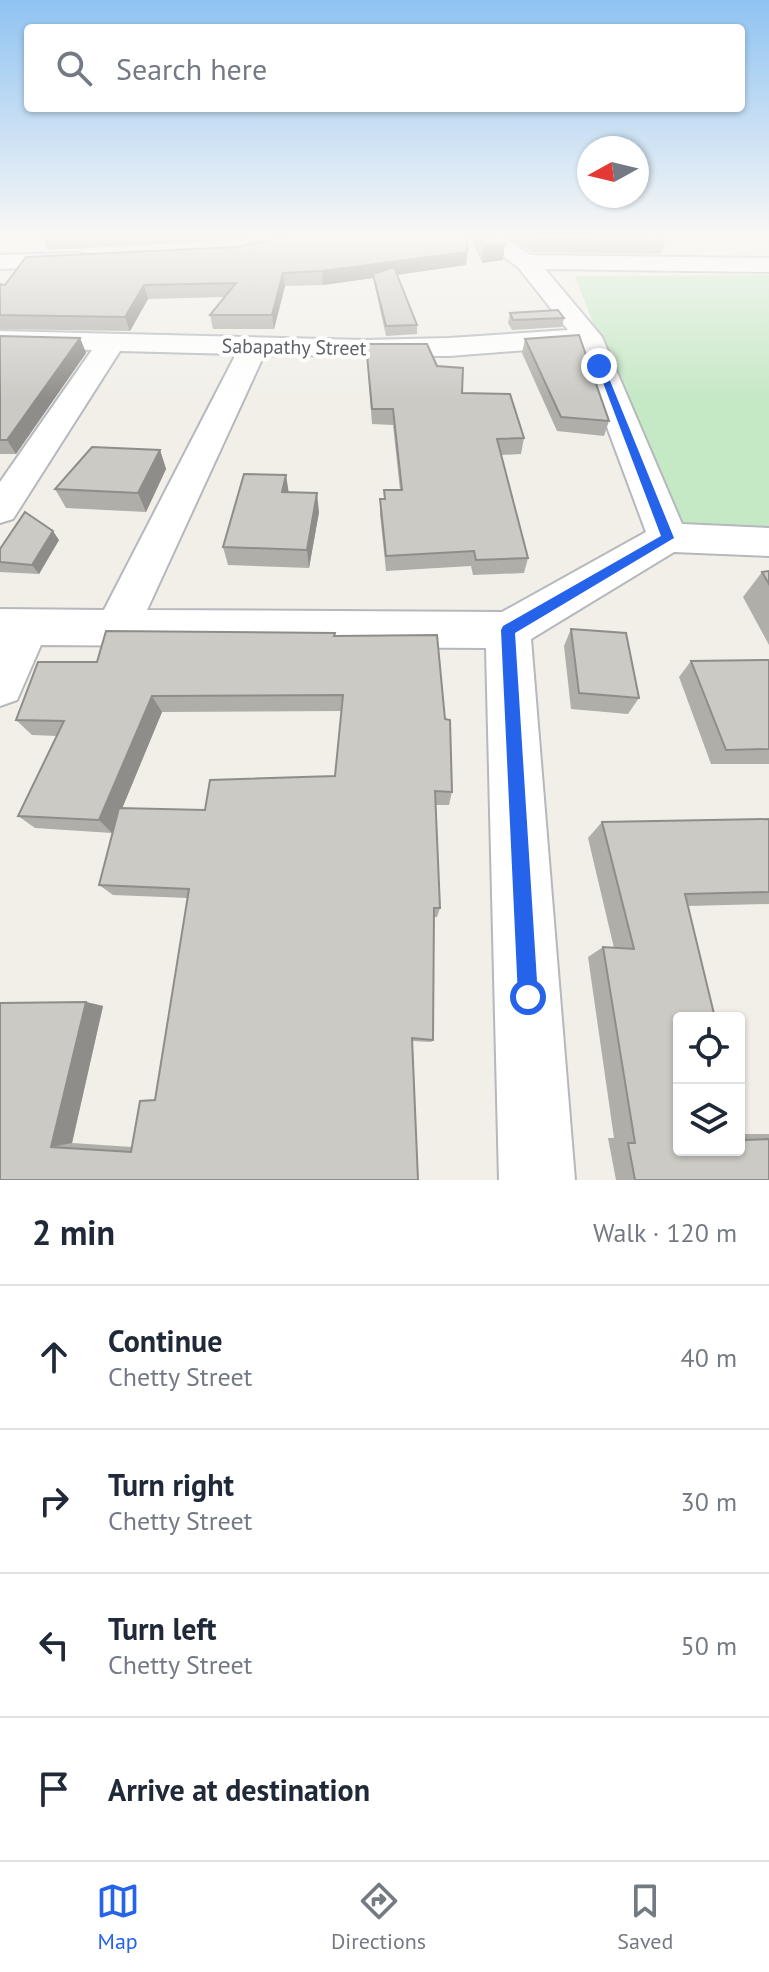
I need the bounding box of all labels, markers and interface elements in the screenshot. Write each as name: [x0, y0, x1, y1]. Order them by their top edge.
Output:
search box: [24, 24, 745, 112]
icon: search: [52, 46, 96, 90]
text: Search here: [116, 49, 267, 88]
north arrow: [577, 136, 649, 208]
street label: Sabapathy Street: [221, 333, 367, 361]
route end: [581, 348, 617, 384]
route start: [510, 979, 546, 1015]
map controls: [673, 1012, 745, 1156]
button: locate: [673, 1012, 745, 1084]
button: layers: [673, 1084, 745, 1156]
text: 2 min: [32, 1210, 115, 1254]
text: Walk · 120 m: [593, 1216, 737, 1249]
text: Continue: [108, 1321, 222, 1360]
icon: ahead: [32, 1335, 76, 1379]
text: 40 m: [681, 1341, 737, 1374]
text: Chetty Street: [108, 1360, 252, 1393]
text: Turn right: [108, 1465, 234, 1504]
icon: right: [32, 1479, 76, 1523]
text: 30 m: [681, 1485, 737, 1518]
text: Chetty Street: [108, 1504, 252, 1537]
text: Turn left: [108, 1609, 216, 1648]
icon: left: [32, 1623, 76, 1667]
text: 50 m: [681, 1629, 737, 1662]
text: Chetty Street: [108, 1648, 252, 1681]
icon: arrive: [32, 1767, 76, 1811]
text: Arrive at destination: [108, 1770, 370, 1809]
tab: Map: [96, 1879, 140, 1955]
tab: Directions: [331, 1879, 426, 1955]
tab: Saved: [617, 1879, 673, 1955]

